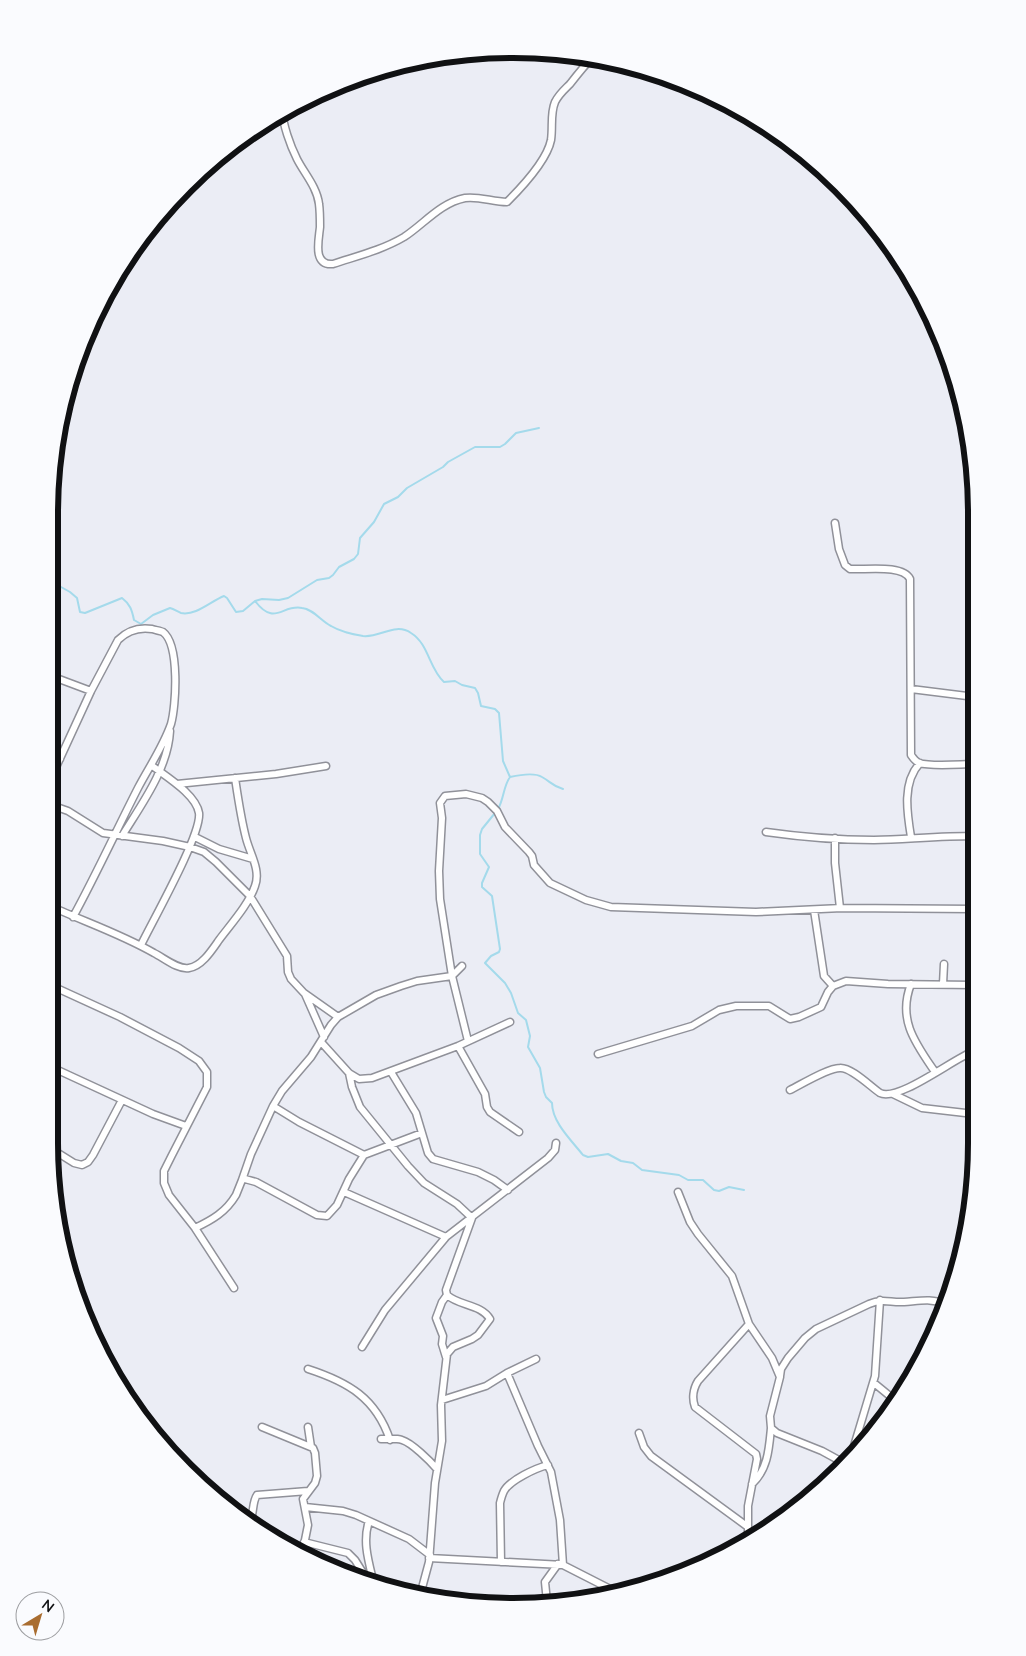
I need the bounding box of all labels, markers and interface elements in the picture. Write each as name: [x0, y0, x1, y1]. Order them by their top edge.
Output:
north arrow: [15, 1591, 65, 1641]
text: N: [39, 1595, 58, 1615]

